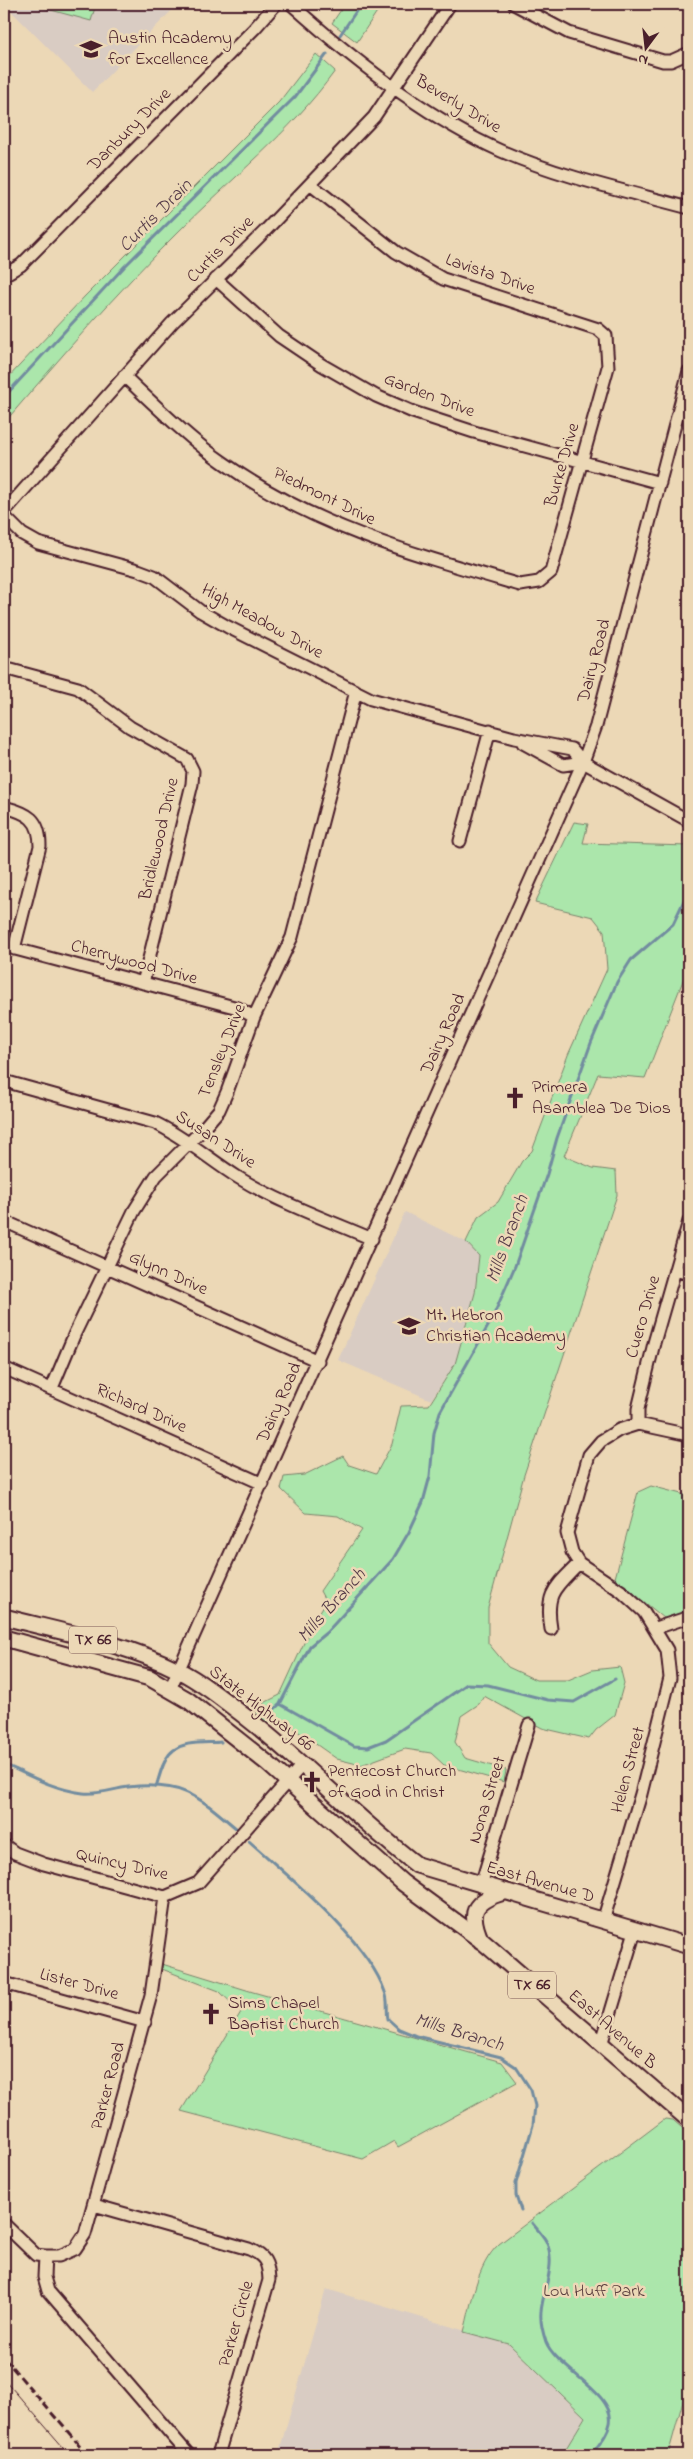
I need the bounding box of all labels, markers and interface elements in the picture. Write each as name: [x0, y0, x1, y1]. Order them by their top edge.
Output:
north arrow: [620, 22, 670, 72]
place label: Austin Academy for Excellence: [108, 26, 232, 73]
school or university icon: Austin Academy for Excellence: [78, 36, 104, 62]
text: N: [636, 48, 650, 70]
street label: Beverly Drive: [409, 69, 507, 141]
street label: Danbury Drive: [81, 82, 178, 179]
water label: Curtis Drain: [113, 173, 199, 259]
street label: Curtis Drive: [181, 210, 261, 290]
street label: Lavista Drive: [442, 247, 539, 303]
street label: Garden Drive: [380, 367, 479, 426]
street label: Burke Drive: [538, 419, 588, 511]
street label: Piedmont Drive: [268, 461, 380, 533]
street label: High Meadow Drive: [196, 578, 329, 668]
street label: Dairy Road: [571, 616, 619, 707]
street label: Bridlewood Drive: [133, 774, 187, 904]
street label: Cherrywood Drive: [68, 934, 201, 993]
street label: Dairy Road: [414, 990, 473, 1079]
street label: Tensley Drive: [192, 999, 254, 1102]
place label: Primera Asamblea De Dios: [532, 1075, 671, 1122]
church icon: Primera Asamblea De Dios: [502, 1085, 528, 1111]
street label: Susan Drive: [169, 1104, 261, 1176]
water label: Mills Branch: [480, 1190, 537, 1287]
street label: Glynn Drive: [124, 1245, 213, 1303]
street label: Cuero Drive: [620, 1272, 668, 1362]
place label: Mt. Hebron Christian Academy: [426, 1303, 566, 1350]
school or university icon: Mt. Hebron Christian Academy: [396, 1313, 422, 1339]
street label: Dairy Road: [250, 1359, 309, 1448]
street label: Richard Drive: [91, 1377, 192, 1441]
water label: Mills Branch: [291, 1562, 373, 1649]
road number: TX 66: [69, 1626, 117, 1654]
street label: State Highway 66: [202, 1660, 319, 1759]
street label: Helen Street: [605, 1724, 653, 1816]
street label: Nona Street: [462, 1753, 514, 1847]
place label: Pentecost Church of God in Christ: [328, 1759, 456, 1806]
church icon: Pentecost Church of God in Christ: [299, 1769, 325, 1795]
street label: Quincy Drive: [73, 1842, 172, 1888]
street label: East Avenue D: [483, 1855, 597, 1911]
street label: Lister Drive: [37, 1962, 122, 2008]
road number: TX 66: [508, 1972, 556, 1998]
street label: East Avenue B: [562, 1984, 662, 2076]
place label: Sims Chapel Baptist Church: [227, 1991, 339, 2038]
church icon: Sims Chapel Baptist Church: [198, 2001, 224, 2027]
water label: Mills Branch: [411, 2007, 508, 2060]
street label: Parker Road: [85, 2039, 133, 2133]
street label: Parker Circle: [212, 2277, 262, 2370]
park label: Lou Huff Park: [543, 2279, 645, 2305]

